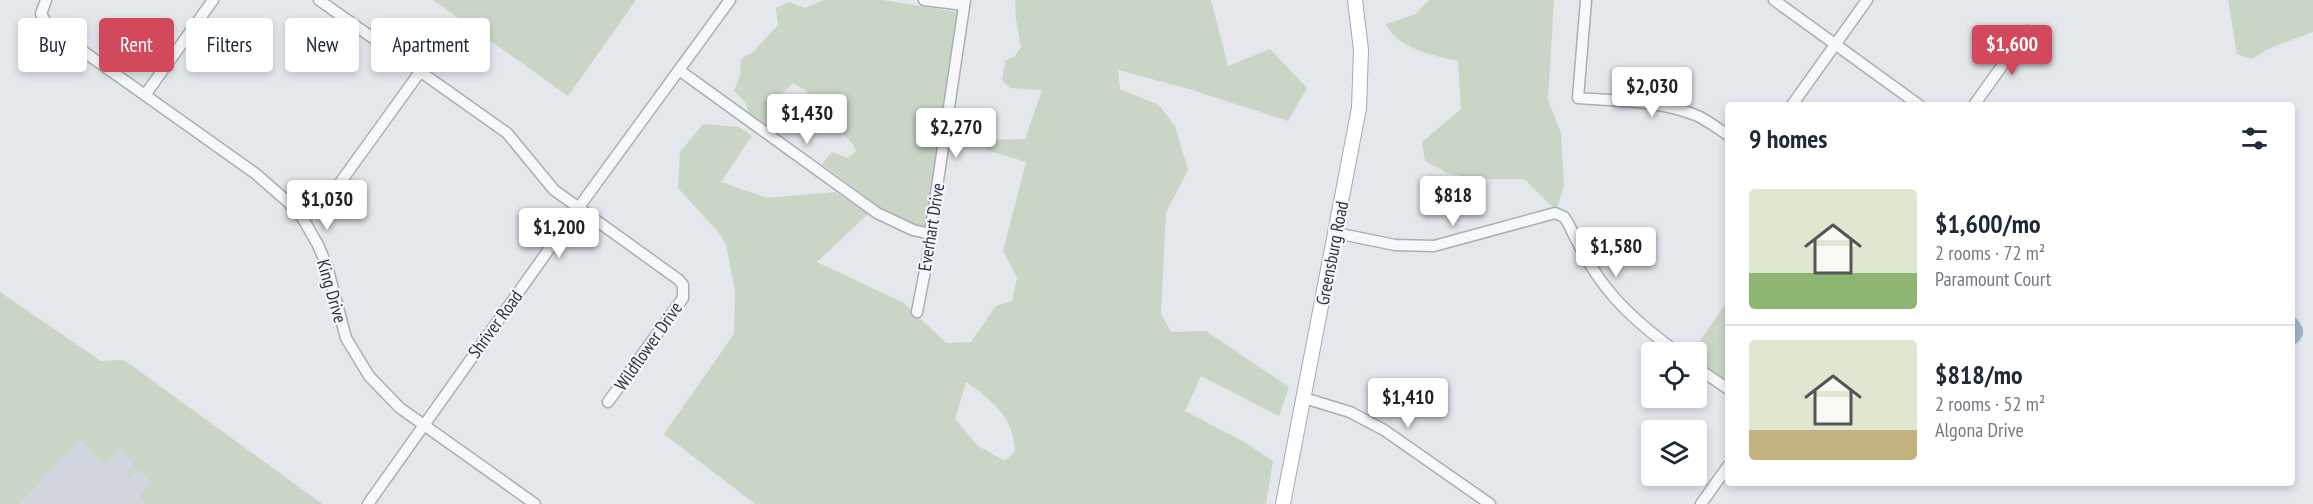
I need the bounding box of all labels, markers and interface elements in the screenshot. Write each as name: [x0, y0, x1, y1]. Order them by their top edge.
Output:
chip: Buy: [18, 18, 87, 72]
chip: Rent: [99, 18, 174, 72]
chip: Filters: [186, 18, 273, 72]
chip: New: [285, 18, 359, 72]
chip: Apartment: [371, 18, 490, 72]
pin: $1,600: [1963, 25, 2061, 76]
text: $1,600: [1986, 31, 2038, 57]
pin: $2,030: [1603, 67, 1701, 118]
text: $2,030: [1626, 73, 1678, 99]
pin: $1,430: [758, 94, 856, 145]
text: $1,430: [781, 100, 833, 126]
pin: $2,270: [907, 108, 1005, 159]
text: $2,270: [930, 114, 982, 140]
text: 9 homes: [1749, 122, 1827, 155]
icon: filters: [2238, 122, 2271, 155]
pin: $818: [1417, 176, 1489, 227]
pin: $1,030: [278, 180, 376, 231]
street label: Everhart Drive: [913, 181, 949, 273]
text: $818: [1434, 182, 1472, 208]
text: $1,030: [301, 186, 353, 212]
street label: Greensburg Road: [1311, 199, 1353, 307]
text: $1,600/mo: [1935, 207, 2041, 240]
pin: $1,200: [510, 208, 608, 259]
icon: home: [1797, 213, 1869, 285]
text: $1,200: [533, 214, 585, 240]
pin: $1,580: [1567, 227, 1665, 278]
text: $1,580: [1590, 233, 1642, 259]
text: 2 rooms · 72 m²: [1935, 240, 2045, 266]
street label: King Drive: [312, 257, 352, 325]
text: Paramount Court: [1935, 266, 2051, 292]
street label: Shriver Road: [463, 286, 527, 362]
street label: Wildflower Drive: [609, 297, 687, 395]
map controls: [1641, 342, 1707, 486]
button: locate: [1641, 342, 1707, 408]
text: $818/mo: [1935, 358, 2023, 391]
icon: home: [1797, 364, 1869, 436]
pin: $1,410: [1359, 378, 1457, 429]
text: $1,410: [1382, 384, 1434, 410]
text: 2 rooms · 52 m²: [1935, 391, 2045, 417]
text: Algona Drive: [1935, 417, 2024, 443]
button: layers: [1641, 420, 1707, 486]

